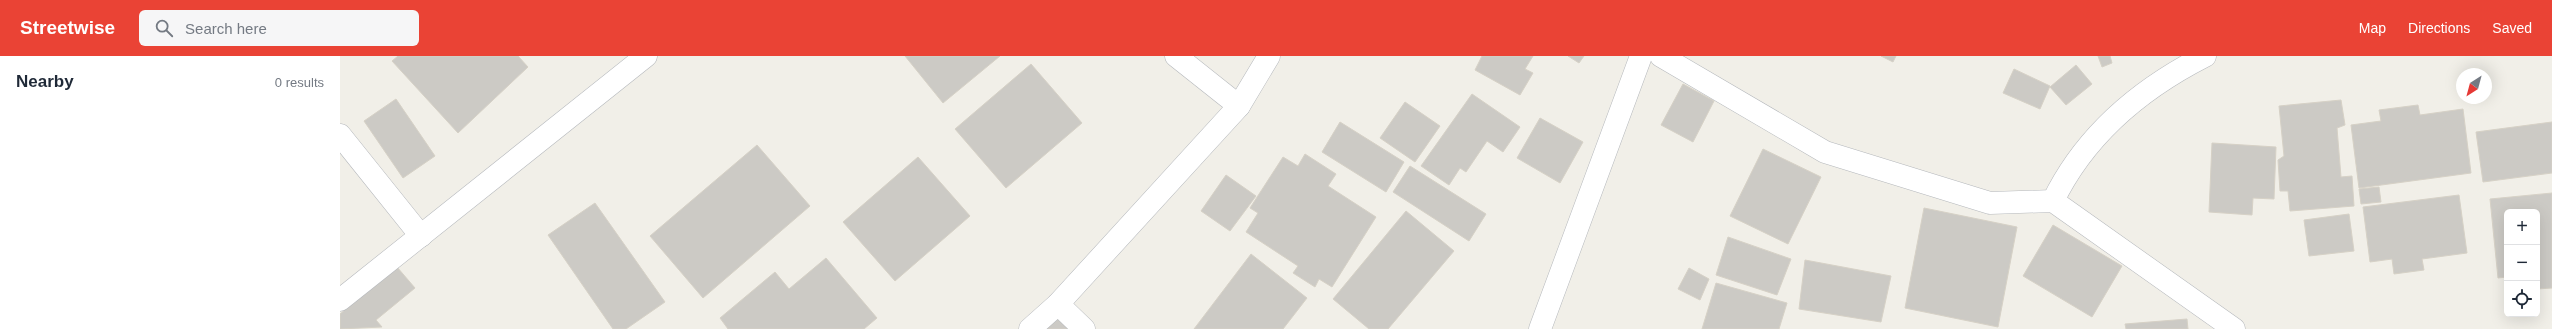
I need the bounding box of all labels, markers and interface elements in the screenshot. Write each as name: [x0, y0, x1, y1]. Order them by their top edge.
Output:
search box: [139, 10, 419, 46]
text: Streetwise: [20, 17, 115, 38]
icon: search: [153, 17, 175, 39]
text: Search here: [185, 20, 267, 37]
text: Map: [2359, 20, 2386, 36]
text: Directions: [2408, 20, 2470, 36]
text: Saved: [2492, 20, 2532, 36]
north arrow: [2456, 68, 2492, 104]
text: Nearby: [16, 72, 74, 91]
text: 0 results: [275, 75, 324, 90]
map controls: [2504, 209, 2540, 317]
button: +: [2504, 209, 2540, 245]
button: −: [2504, 245, 2540, 281]
button: locate: [2504, 281, 2540, 317]

